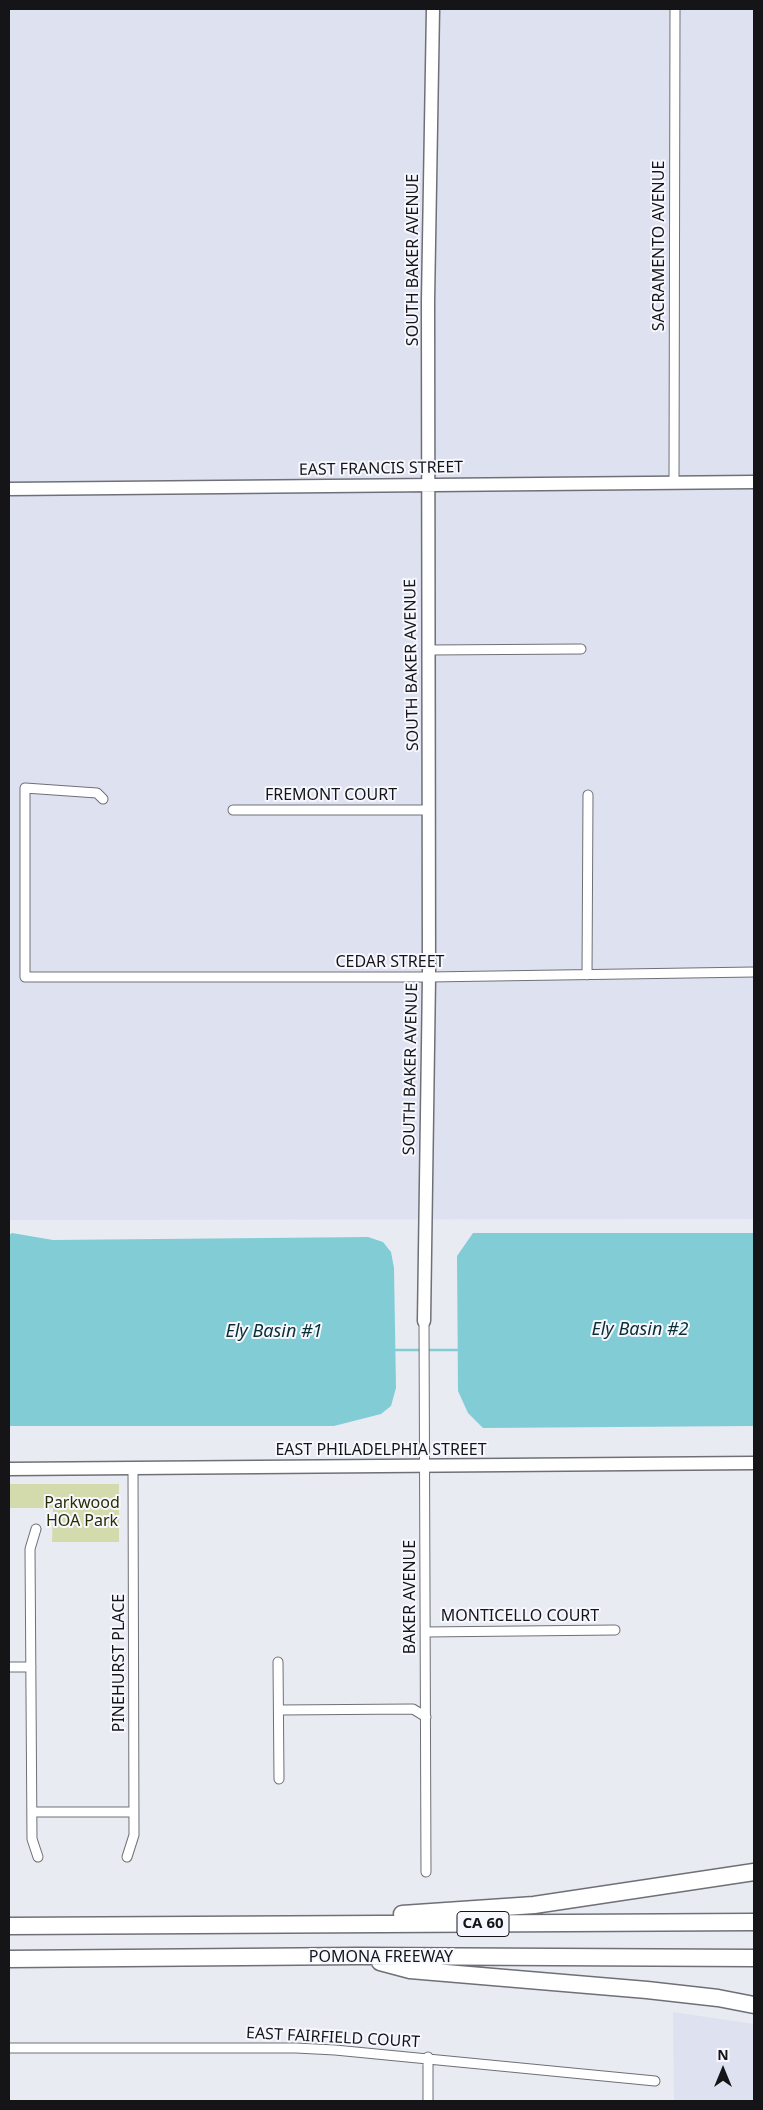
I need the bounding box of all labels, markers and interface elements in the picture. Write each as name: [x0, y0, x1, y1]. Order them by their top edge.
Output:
street label: SACRAMENTO AVENUE: [649, 161, 669, 331]
street label: SOUTH BAKER AVENUE: [403, 174, 423, 346]
street label: EAST FRANCIS STREET: [299, 458, 463, 480]
street label: SOUTH BAKER AVENUE: [401, 579, 423, 751]
street label: FREMONT COURT: [265, 785, 397, 805]
street label: CEDAR STREET: [335, 952, 445, 972]
street label: SOUTH BAKER AVENUE: [400, 983, 422, 1155]
water label: Ely Basin #2: [591, 1319, 689, 1341]
water label: Ely Basin #1: [225, 1321, 323, 1343]
street label: EAST PHILADELPHIA STREET: [275, 1440, 487, 1460]
park label: Parkwood HOA Park: [44, 1493, 120, 1531]
street label: BAKER AVENUE: [400, 1540, 420, 1654]
street label: PINEHURST PLACE: [109, 1594, 129, 1732]
street label: MONTICELLO COURT: [441, 1606, 599, 1626]
road number: CA 60: [457, 1912, 509, 1936]
street label: POMONA FREEWAY: [309, 1947, 453, 1967]
street label: EAST FAIRFIELD COURT: [246, 2024, 420, 2052]
north arrow: [698, 2045, 748, 2095]
text: N: [717, 2045, 729, 2064]

